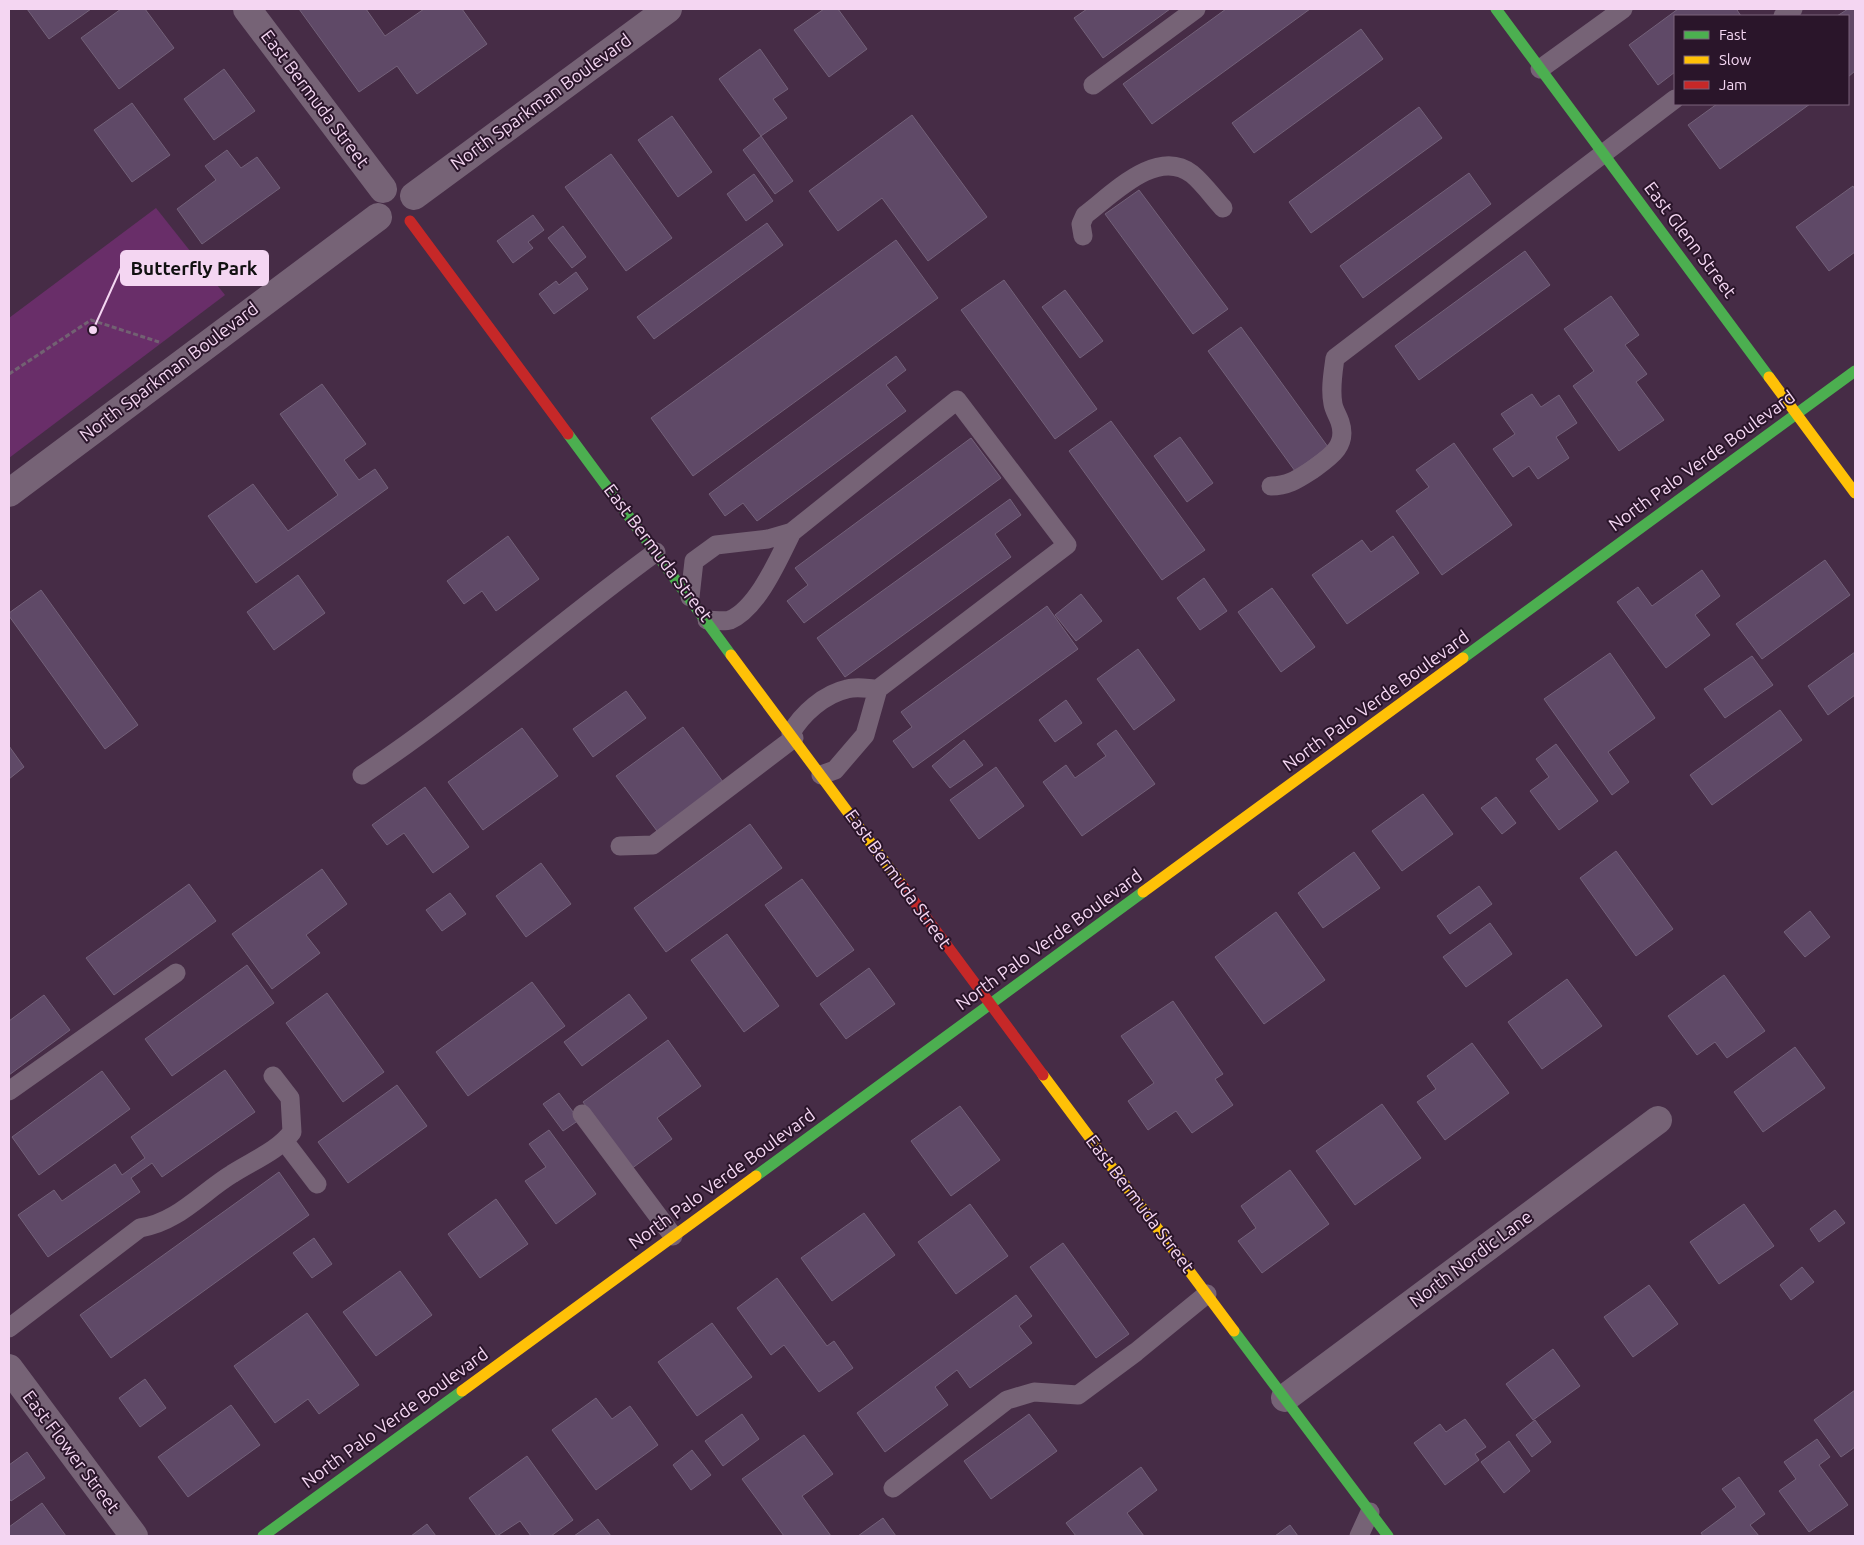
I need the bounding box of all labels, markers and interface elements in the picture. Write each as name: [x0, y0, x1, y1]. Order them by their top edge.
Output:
legend: [1674, 15, 1849, 105]
street label: East Bermuda Street: [258, 26, 374, 171]
text: Fast: [1719, 26, 1747, 43]
street label: North Sparkman Boulevard: [446, 29, 635, 173]
text: Slow: [1719, 51, 1752, 68]
text: Jam: [1719, 76, 1747, 93]
street label: East Glenn Street: [1641, 178, 1741, 301]
callout: Butterfly Park: [121, 251, 268, 285]
text: Butterfly Park: [130, 257, 258, 279]
street label: North Sparkman Boulevard: [75, 298, 262, 445]
street label: North Palo Verde Boulevard: [1604, 386, 1798, 534]
street label: East Bermuda Street: [601, 480, 717, 625]
street label: North Palo Verde Boulevard: [1278, 626, 1472, 774]
street label: East Bermuda Street: [842, 805, 956, 952]
street label: North Palo Verde Boulevard: [951, 865, 1145, 1013]
street label: North Palo Verde Boulevard: [624, 1104, 818, 1252]
street label: East Bermuda Street: [1083, 1131, 1199, 1276]
street label: North Nordic Lane: [1405, 1206, 1535, 1311]
street label: North Palo Verde Boulevard: [297, 1343, 491, 1491]
street label: East Flower Street: [19, 1386, 124, 1517]

